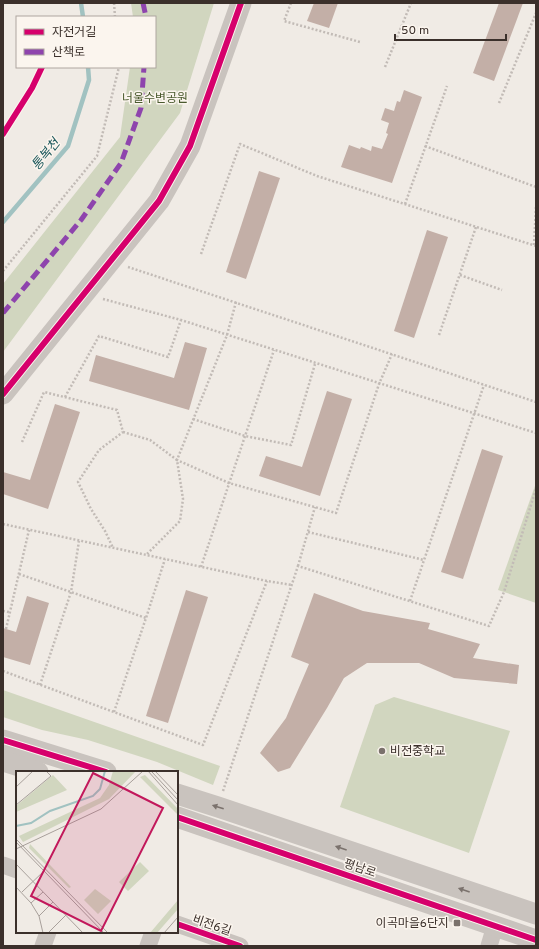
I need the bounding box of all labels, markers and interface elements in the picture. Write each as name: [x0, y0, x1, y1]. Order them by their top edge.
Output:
legend: [16, 16, 156, 68]
scale bar: [395, 16, 506, 42]
text: 50 m: [401, 23, 429, 39]
text: 자전거길: [52, 25, 96, 41]
text: 산책로: [52, 45, 85, 61]
park label: 너울수변공원: [122, 91, 188, 107]
water label: 통복천: [29, 135, 65, 174]
place label: 비전중학교: [390, 744, 445, 760]
marker: 비전중학교: [377, 746, 387, 756]
inset map: [16, 771, 178, 933]
one-way arrow: [212, 804, 224, 810]
one-way arrow: [335, 845, 347, 851]
street label: 평남로: [341, 856, 378, 882]
one-way arrow: [458, 887, 470, 893]
street label: 비전6길: [190, 912, 233, 940]
place label: 이곡마을6단지: [376, 916, 449, 932]
marker: 이곡마을6단지: [452, 918, 462, 928]

